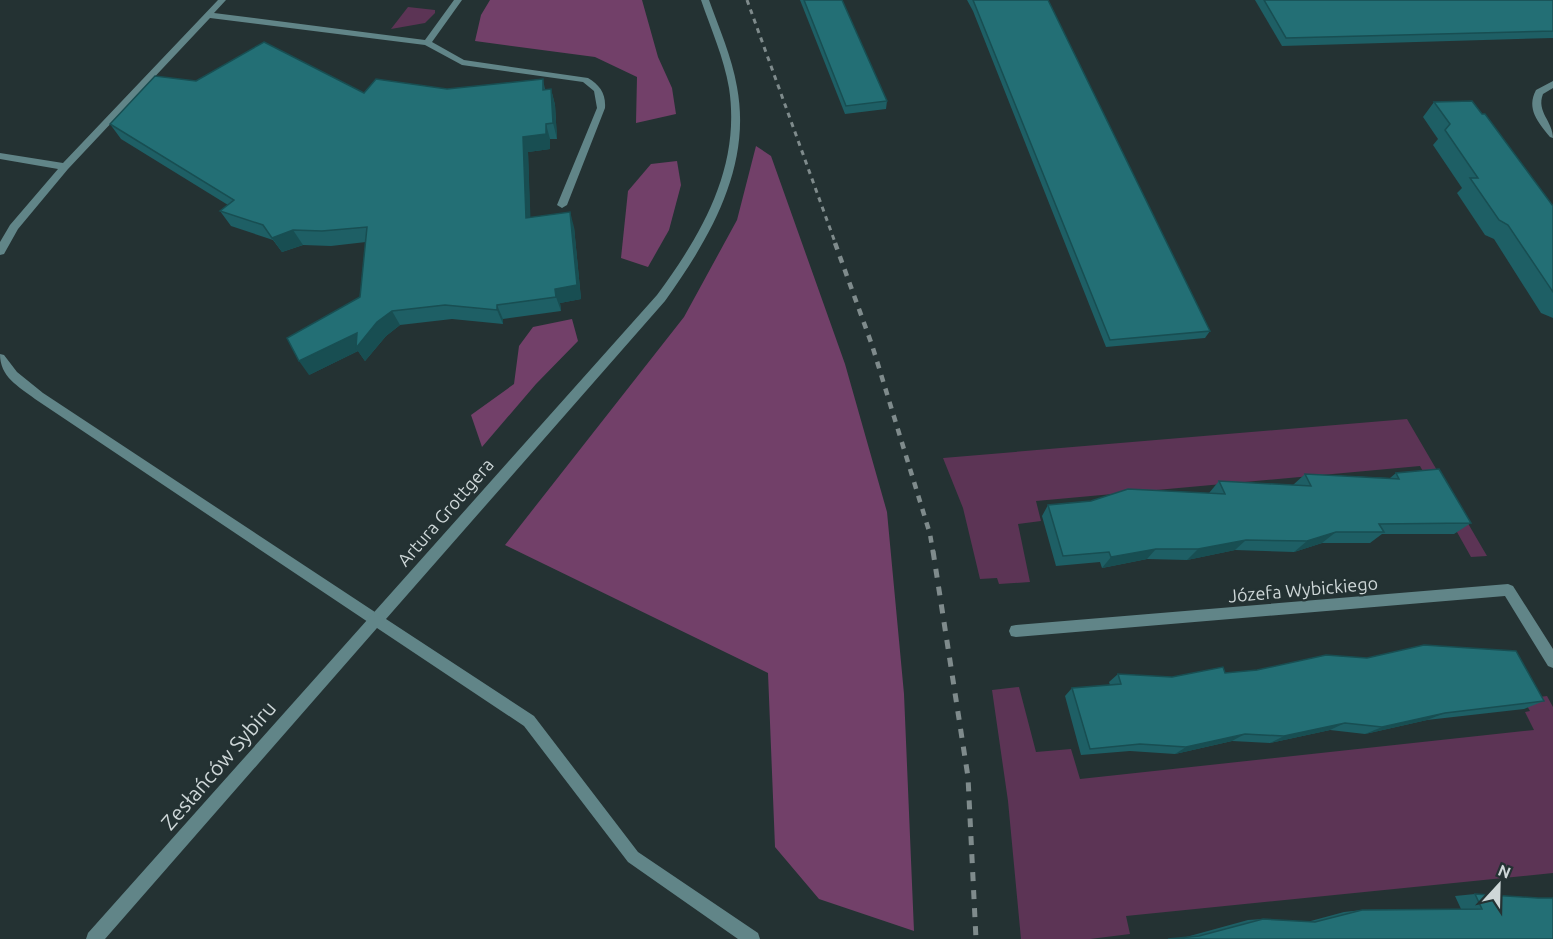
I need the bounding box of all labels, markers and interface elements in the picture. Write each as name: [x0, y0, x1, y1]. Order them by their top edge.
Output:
street label: Artura Grottgera: [393, 454, 497, 570]
street label: Józefa Wybickiego: [1227, 572, 1379, 606]
street label: Zesłańców Sybiru: [156, 696, 280, 834]
north arrow: [1469, 855, 1529, 915]
text: N: [1496, 861, 1514, 882]

